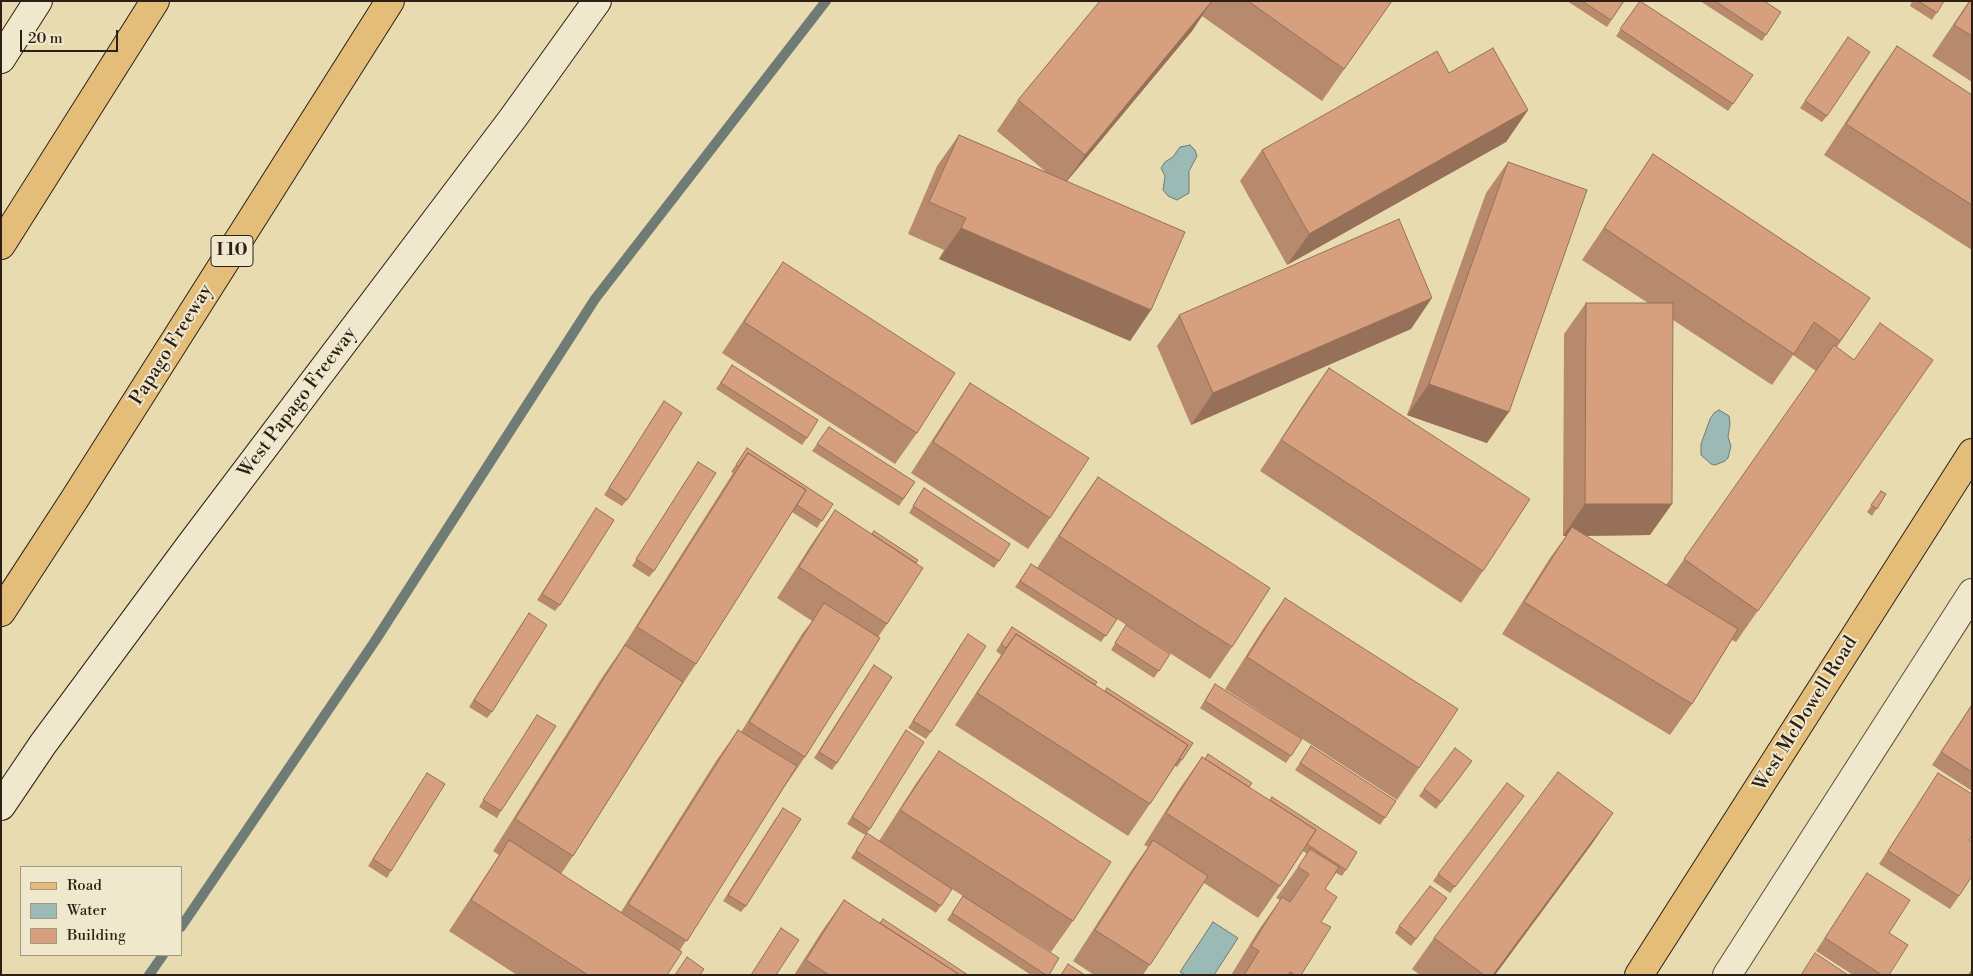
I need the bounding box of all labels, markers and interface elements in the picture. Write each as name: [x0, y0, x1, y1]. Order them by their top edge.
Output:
scale bar: [22, 20, 120, 52]
text: 20 m: [28, 29, 63, 48]
road number: I 10: [211, 236, 253, 266]
street label: Papago Freeway: [126, 280, 218, 410]
street label: West Papago Freeway: [234, 323, 362, 483]
street label: West McDowell Road: [1749, 632, 1863, 796]
legend: [20, 866, 182, 956]
text: Road: [67, 876, 102, 895]
text: Water: [67, 901, 106, 920]
text: Building: [67, 926, 126, 945]

